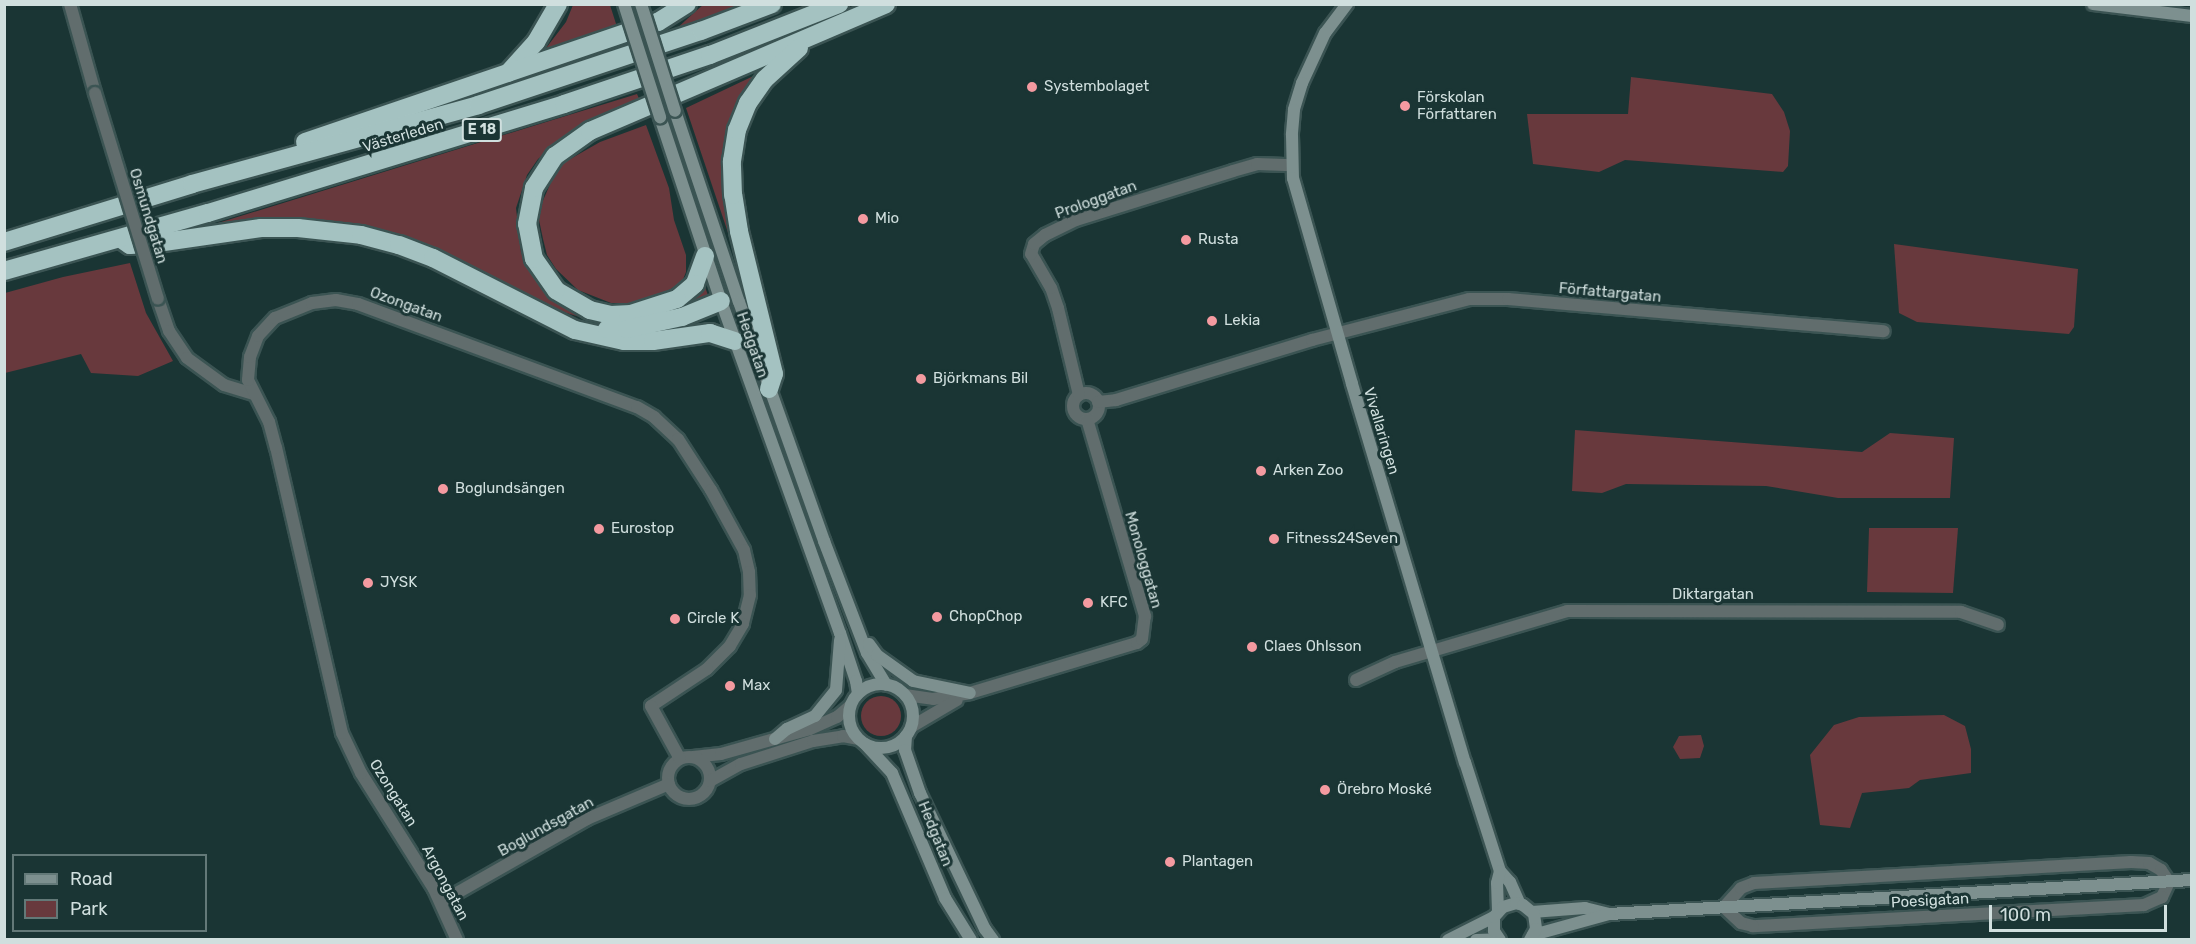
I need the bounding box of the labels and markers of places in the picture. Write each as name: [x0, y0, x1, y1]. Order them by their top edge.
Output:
place label: Systembolaget: [1044, 78, 1149, 96]
marker: Systembolaget: [1025, 80, 1039, 94]
place label: Förskolan Författaren: [1417, 88, 1497, 123]
marker: Förskolan Författaren: [1398, 99, 1412, 113]
place label: Mio: [875, 210, 899, 228]
marker: Mio: [856, 212, 870, 226]
place label: Rusta: [1198, 231, 1239, 249]
marker: Rusta: [1179, 233, 1193, 247]
place label: Lekia: [1224, 312, 1260, 330]
marker: Lekia: [1205, 314, 1219, 328]
place label: Björkmans Bil: [933, 370, 1028, 388]
marker: Björkmans Bil: [914, 372, 928, 386]
place label: Arken Zoo: [1273, 462, 1343, 480]
marker: Arken Zoo: [1254, 464, 1268, 478]
place label: Boglundsängen: [455, 480, 565, 498]
marker: Boglundsängen: [436, 482, 450, 496]
place label: Eurostop: [611, 520, 674, 538]
marker: Eurostop: [592, 522, 606, 536]
place label: Fitness24Seven: [1286, 530, 1398, 548]
marker: Fitness24Seven: [1267, 532, 1281, 546]
place label: JYSK: [380, 574, 417, 592]
marker: JYSK: [361, 576, 375, 590]
place label: KFC: [1100, 594, 1128, 612]
marker: KFC: [1081, 596, 1095, 610]
place label: ChopChop: [949, 608, 1022, 626]
place label: Circle K: [687, 610, 739, 628]
marker: ChopChop: [930, 610, 944, 624]
marker: Circle K: [668, 612, 682, 626]
place label: Claes Ohlsson: [1264, 638, 1362, 656]
marker: Claes Ohlsson: [1245, 640, 1259, 654]
place label: Max: [742, 677, 770, 695]
marker: Max: [723, 679, 737, 693]
place label: Örebro Moské: [1337, 781, 1432, 799]
marker: Örebro Moské: [1318, 783, 1332, 797]
place label: Plantagen: [1182, 853, 1253, 871]
marker: Plantagen: [1163, 855, 1177, 869]

